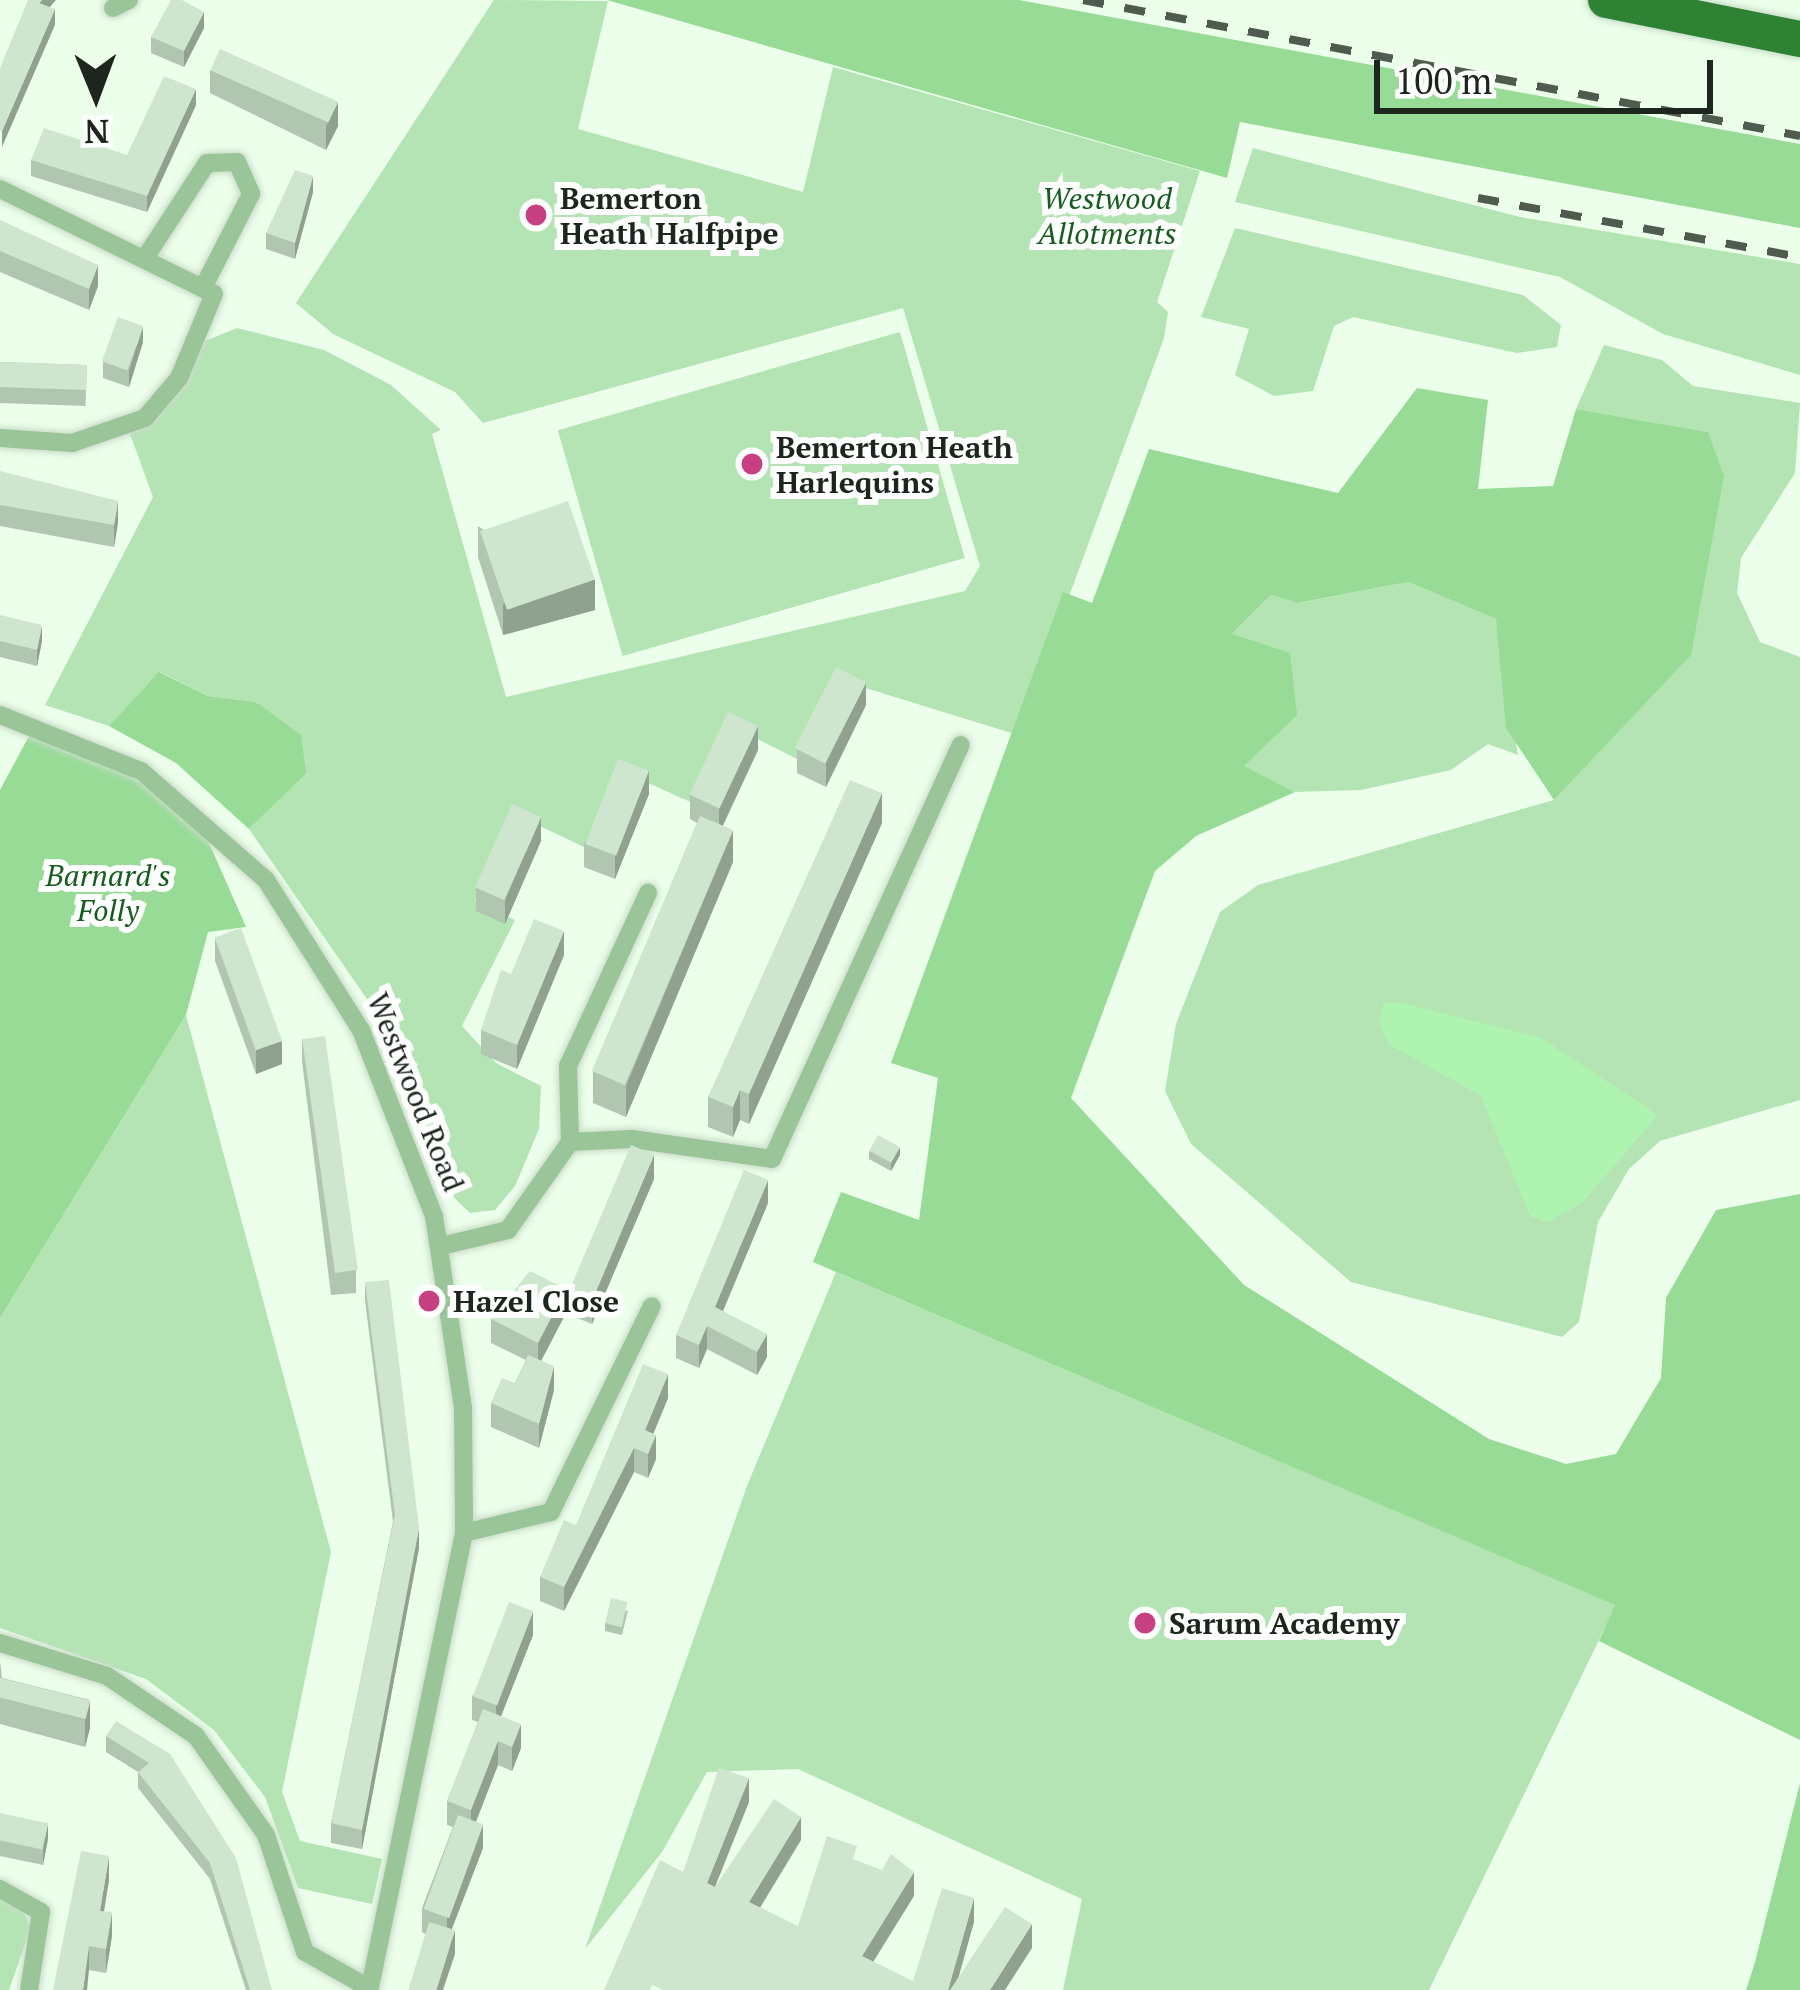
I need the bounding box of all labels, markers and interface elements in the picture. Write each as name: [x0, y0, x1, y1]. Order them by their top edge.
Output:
north arrow: [36, 36, 156, 156]
scale bar: [1380, 36, 1719, 110]
text: 100 m: [1395, 57, 1492, 104]
text: N: [84, 111, 110, 154]
place label: Bemerton Heath Halfpipe: [560, 180, 779, 250]
park label: Westwood Allotments: [1037, 180, 1177, 250]
marker: Bemerton Heath Halfpipe: [523, 202, 549, 228]
place label: Bemerton Heath Harlequins: [776, 429, 1013, 500]
marker: Bemerton Heath Harlequins: [739, 451, 765, 477]
park label: Barnard's Folly: [45, 857, 171, 928]
street label: Westwood Road: [360, 988, 472, 1196]
place label: Hazel Close: [453, 1283, 619, 1319]
marker: Hazel Close: [416, 1288, 442, 1314]
place label: Sarum Academy: [1169, 1605, 1400, 1641]
marker: Sarum Academy: [1132, 1610, 1158, 1636]

